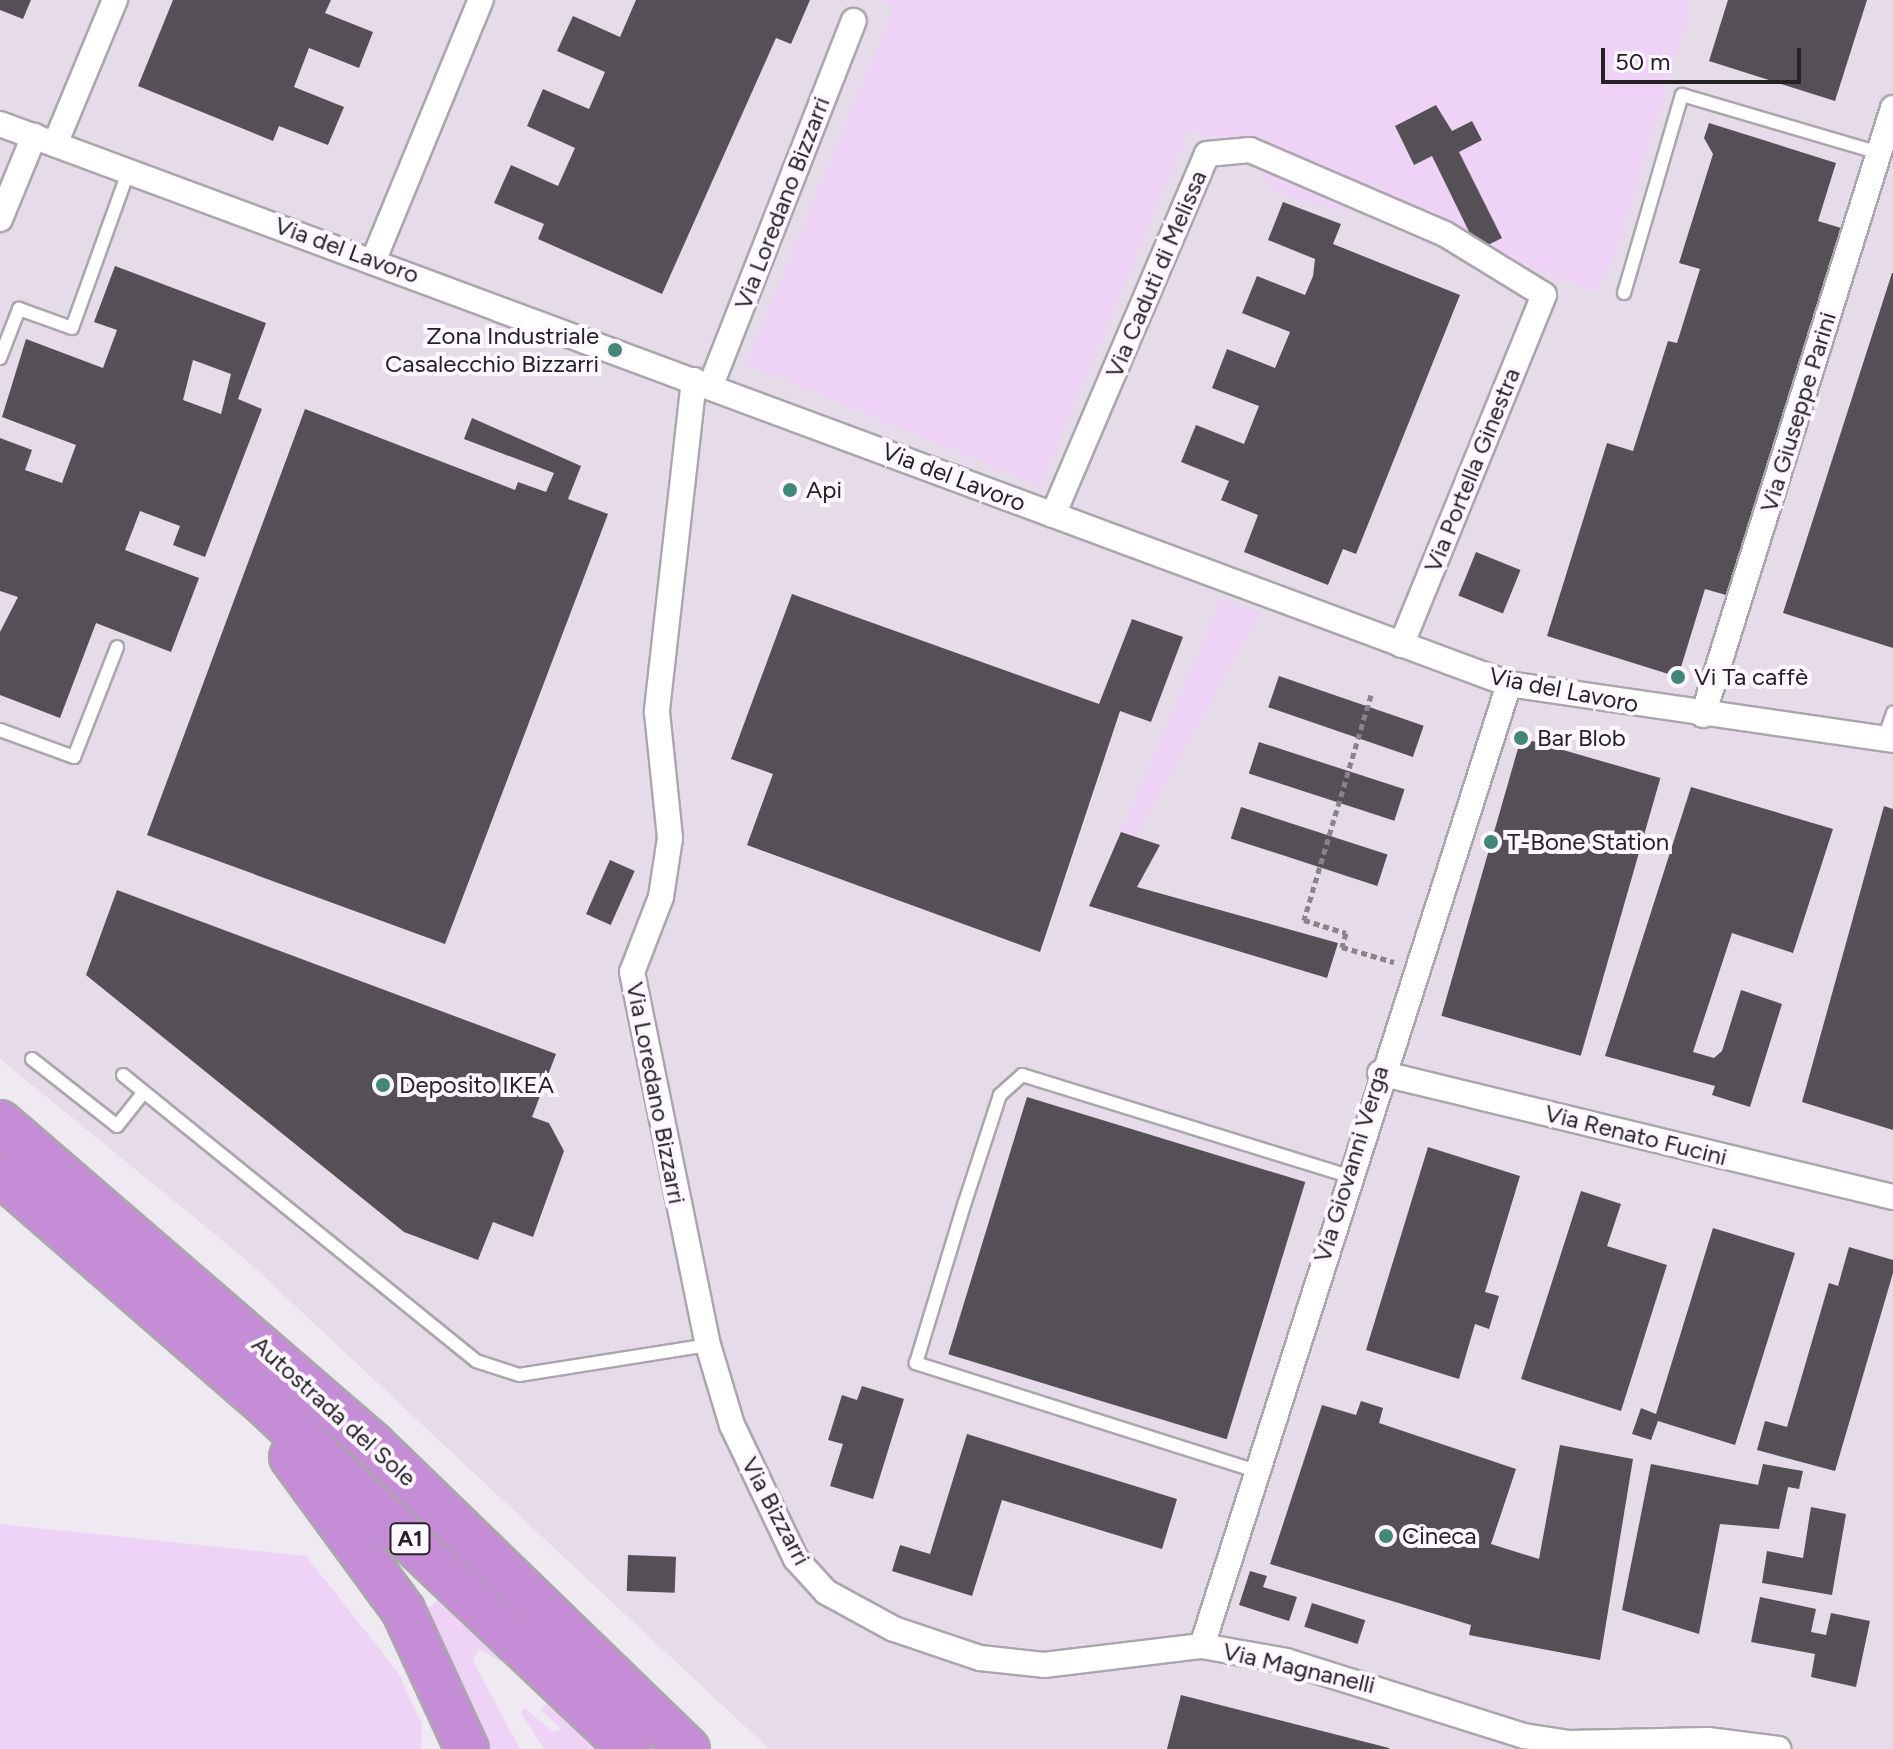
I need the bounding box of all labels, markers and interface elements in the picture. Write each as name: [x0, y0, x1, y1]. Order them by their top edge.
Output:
scale bar: [1605, 32, 1805, 82]
text: 50 m: [1615, 47, 1671, 76]
street label: Via Loredano Bizzarri: [728, 93, 836, 313]
street label: Via Caduti di Melissa: [1099, 166, 1213, 382]
street label: Via del Lavoro: [271, 211, 423, 289]
street label: Via Giuseppe Parini: [1754, 308, 1842, 516]
place label: Zona Industriale Casalecchio Bizzarri: [385, 322, 599, 378]
marker: Zona Industriale Casalecchio Bizzarri: [606, 341, 624, 359]
street label: Via Portella Ginestra: [1418, 364, 1526, 576]
street label: Via del Lavoro: [878, 436, 1030, 518]
place label: Api: [806, 476, 842, 504]
marker: Api: [781, 481, 799, 499]
street label: Via del Lavoro: [1487, 661, 1641, 719]
place label: Vi Ta caffè: [1694, 663, 1808, 691]
marker: Vi Ta caffè: [1669, 668, 1687, 686]
place label: Bar Blob: [1537, 724, 1626, 752]
marker: Bar Blob: [1512, 729, 1530, 747]
place label: T-Bone Station: [1507, 828, 1669, 856]
marker: T-Bone Station: [1482, 833, 1500, 851]
street label: Via Loredano Bizzarri: [620, 980, 692, 1206]
street label: Via Giovanni Verga: [1307, 1062, 1395, 1266]
place label: Deposito IKEA: [399, 1071, 554, 1099]
marker: Deposito IKEA: [374, 1076, 392, 1094]
street label: Via Renato Fucini: [1542, 1098, 1730, 1172]
street label: Autostrada del Sole: [246, 1330, 422, 1492]
street label: Via Bizzarri: [736, 1452, 816, 1570]
road number: A1: [388, 1521, 432, 1557]
place label: Cineca: [1402, 1522, 1477, 1550]
marker: Cineca: [1377, 1527, 1395, 1545]
street label: Via Magnanelli: [1220, 1637, 1378, 1699]

